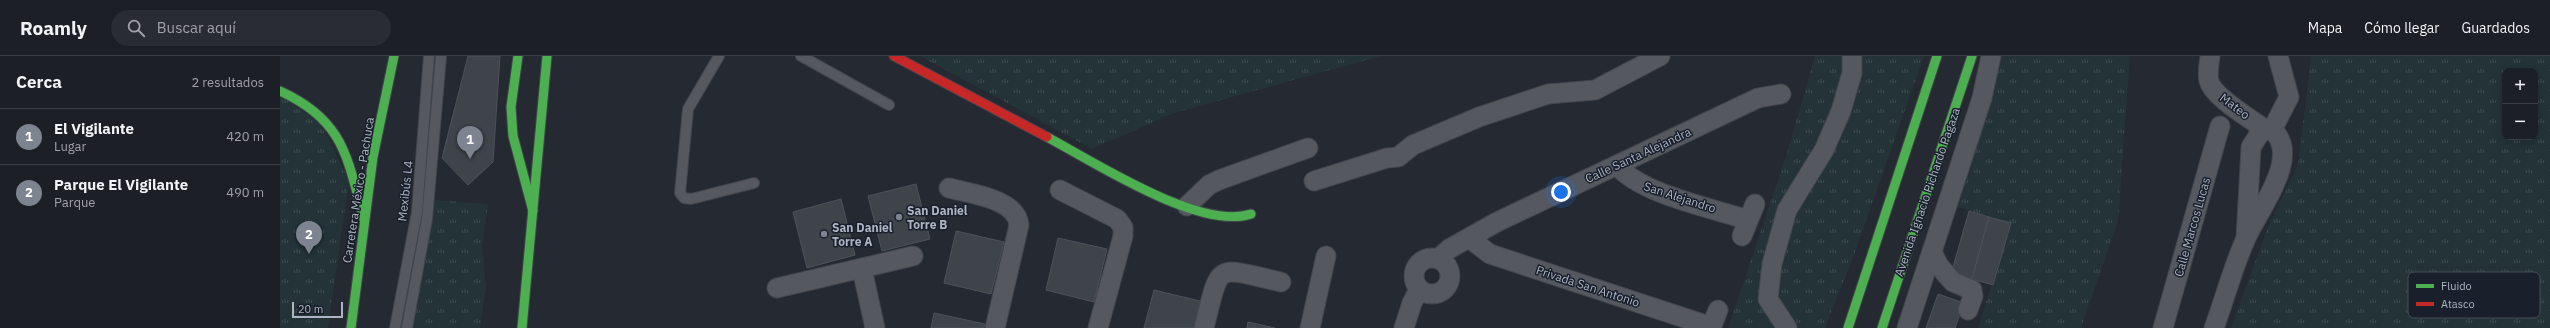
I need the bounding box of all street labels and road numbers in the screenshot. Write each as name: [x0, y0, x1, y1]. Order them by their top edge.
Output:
street label: Mateo: [2217, 90, 2253, 122]
street label: Avenida Ignacio Pichardo Pagaza: [1891, 105, 1963, 278]
street label: Carretera México - Pachuca: [339, 115, 377, 264]
street label: Calle Santa Alejandra: [1583, 124, 1694, 186]
street label: Mexibús L4: [394, 160, 416, 222]
street label: Calle Marcos Lucas: [2171, 175, 2213, 278]
street label: San Alejandro: [1642, 178, 1718, 216]
street label: Privada San Antonio: [1534, 262, 1642, 310]

